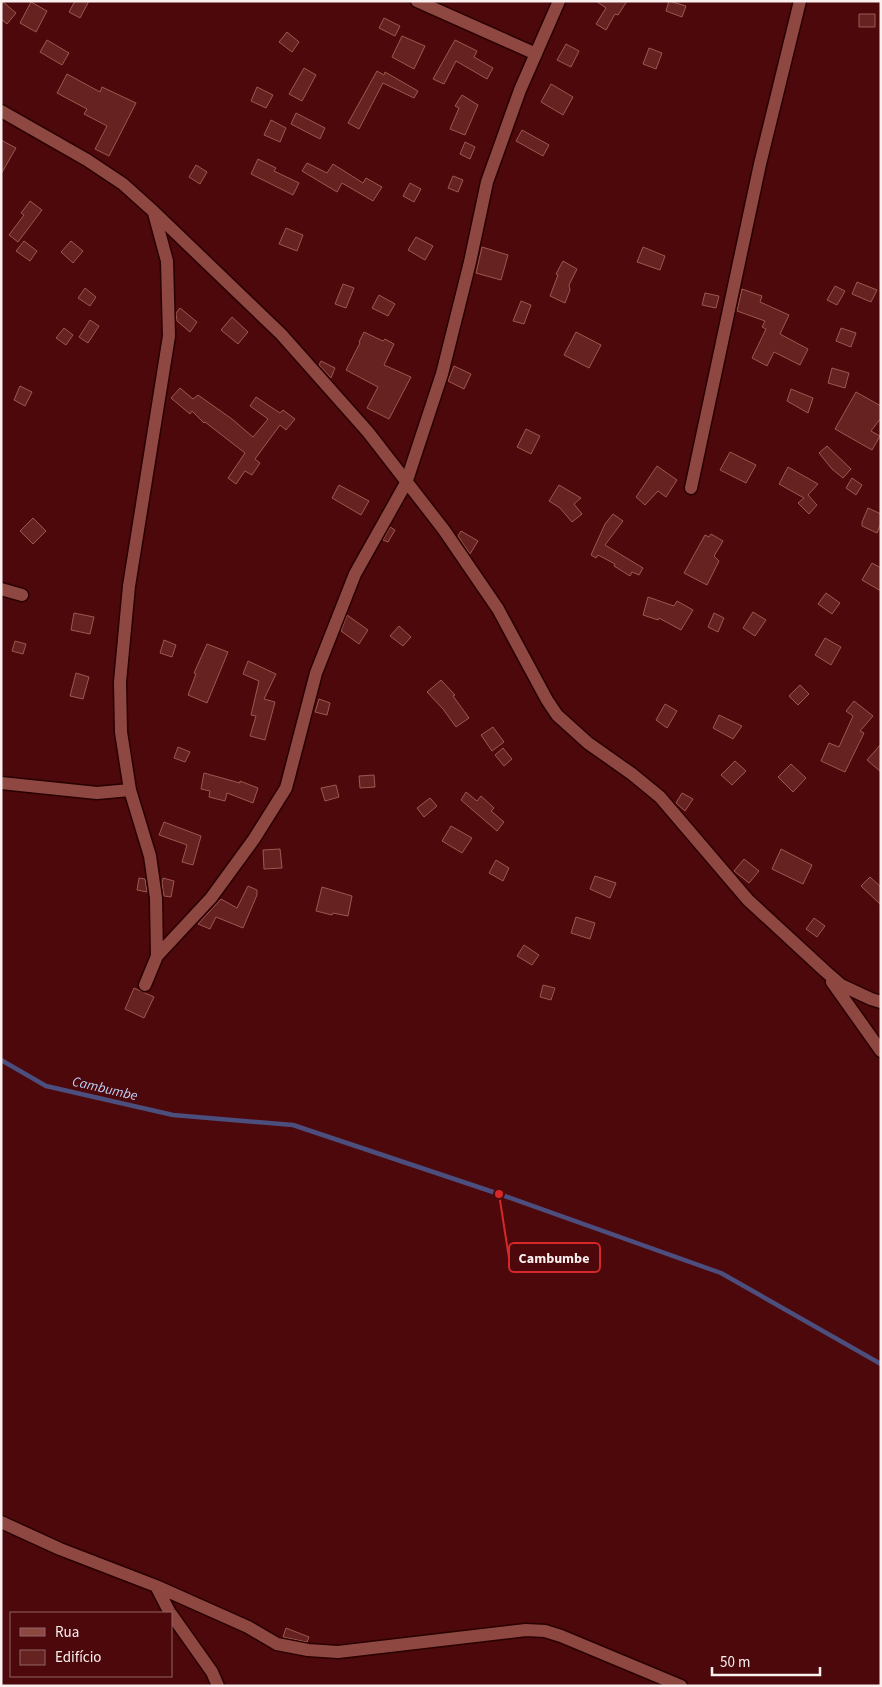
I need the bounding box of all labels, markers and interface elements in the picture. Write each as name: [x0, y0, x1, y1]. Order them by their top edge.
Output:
water label: Cambumbe: [70, 1072, 140, 1106]
callout: Cambumbe: [509, 1243, 600, 1272]
text: Cambumbe: [519, 1249, 589, 1269]
legend: [10, 1612, 172, 1677]
text: Rua: [55, 1622, 79, 1643]
scale bar: [712, 1644, 820, 1676]
text: Edifício: [55, 1647, 102, 1668]
text: 50 m: [720, 1652, 750, 1673]

